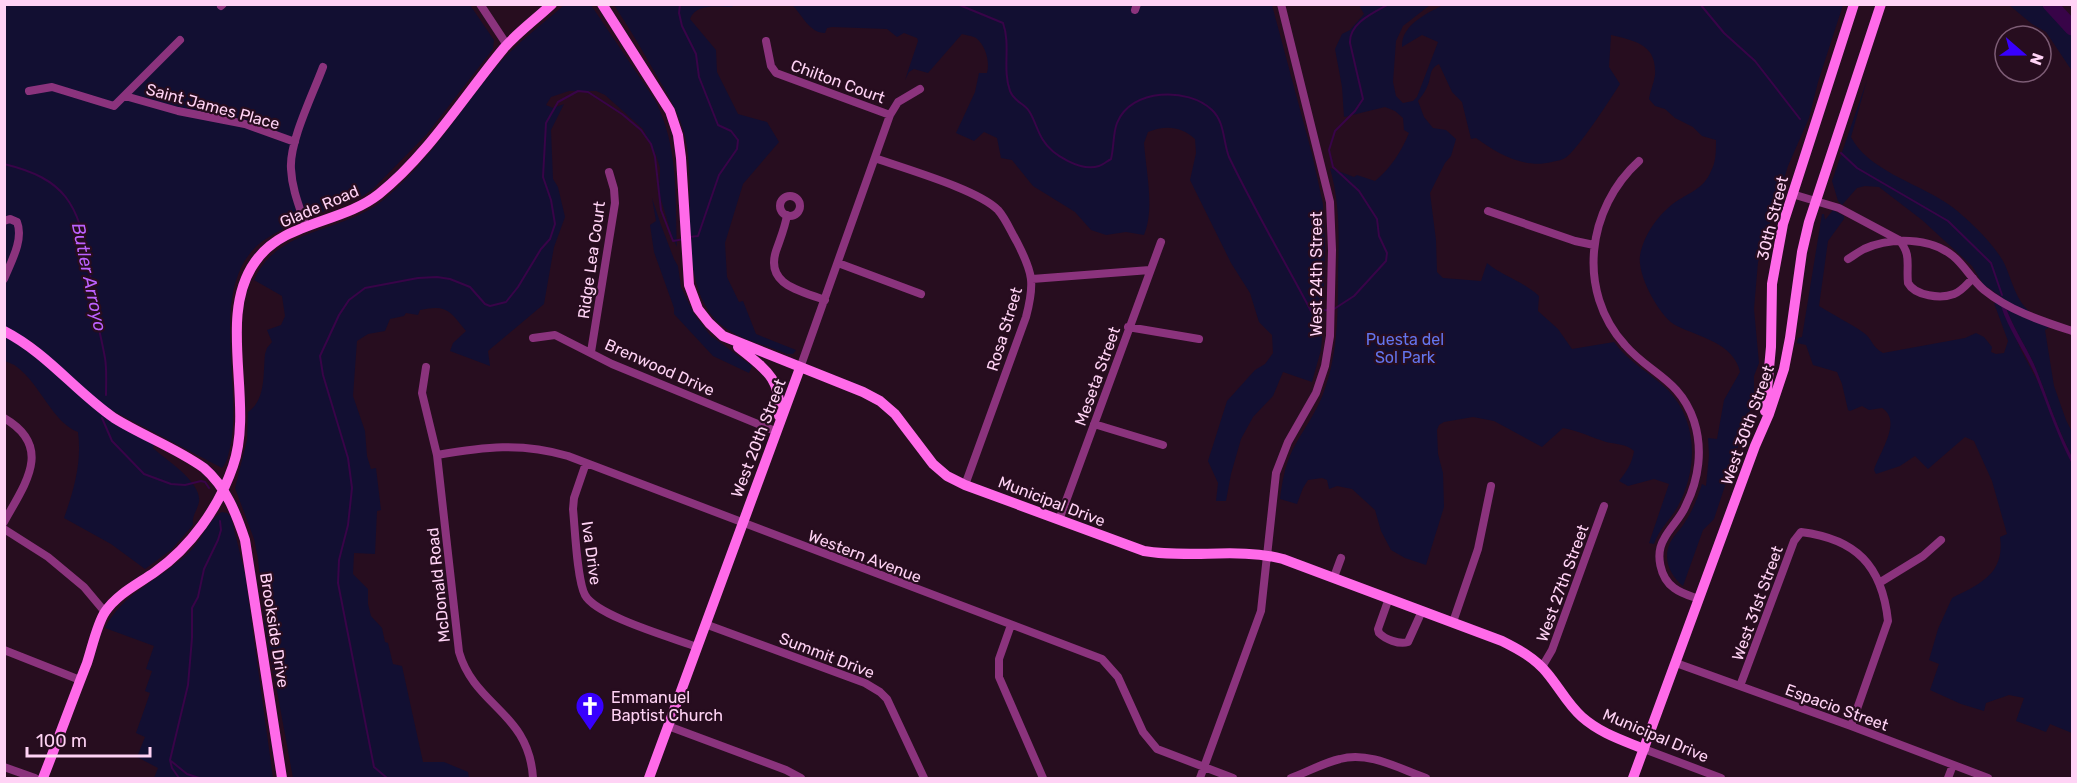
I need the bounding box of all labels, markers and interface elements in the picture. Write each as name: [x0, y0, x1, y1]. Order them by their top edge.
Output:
north arrow: [1993, 24, 2053, 84]
text: N: [2026, 50, 2048, 68]
street label: Chilton Court: [788, 56, 888, 107]
street label: Saint James Place: [144, 80, 282, 133]
street label: 30th Street: [1753, 174, 1792, 262]
street label: Glade Road: [277, 181, 362, 232]
street label: Ridge Lea Court: [574, 200, 609, 320]
street label: West 24th Street: [1307, 211, 1326, 337]
water label: Butler Arroyo: [67, 221, 111, 333]
street label: Rosa Street: [983, 285, 1026, 373]
street label: Meseta Street: [1071, 324, 1124, 428]
park label: Puesta del Sol Park: [1366, 330, 1444, 367]
street label: Brenwood Drive: [602, 335, 718, 400]
street label: West 30th Street: [1717, 363, 1778, 487]
street label: West 20th Street: [727, 376, 790, 500]
street label: Municipal Drive: [996, 472, 1108, 531]
street label: Iva Drive: [578, 520, 605, 586]
street label: West 27th Street: [1532, 522, 1593, 644]
street label: Western Avenue: [805, 526, 924, 587]
street label: McDonald Road: [423, 527, 454, 643]
street label: West 31st Street: [1728, 543, 1787, 663]
street label: Brookside Drive: [256, 571, 293, 689]
street label: Summit Drive: [776, 629, 877, 682]
street label: Espacio Street: [1783, 680, 1891, 735]
place label: Emmanuel Baptist Church: [611, 688, 723, 725]
church icon: Emmanuel Baptist Church: [574, 690, 606, 732]
street label: Municipal Drive: [1600, 705, 1712, 766]
scale bar: [27, 720, 150, 758]
text: 100 m: [36, 730, 87, 752]

